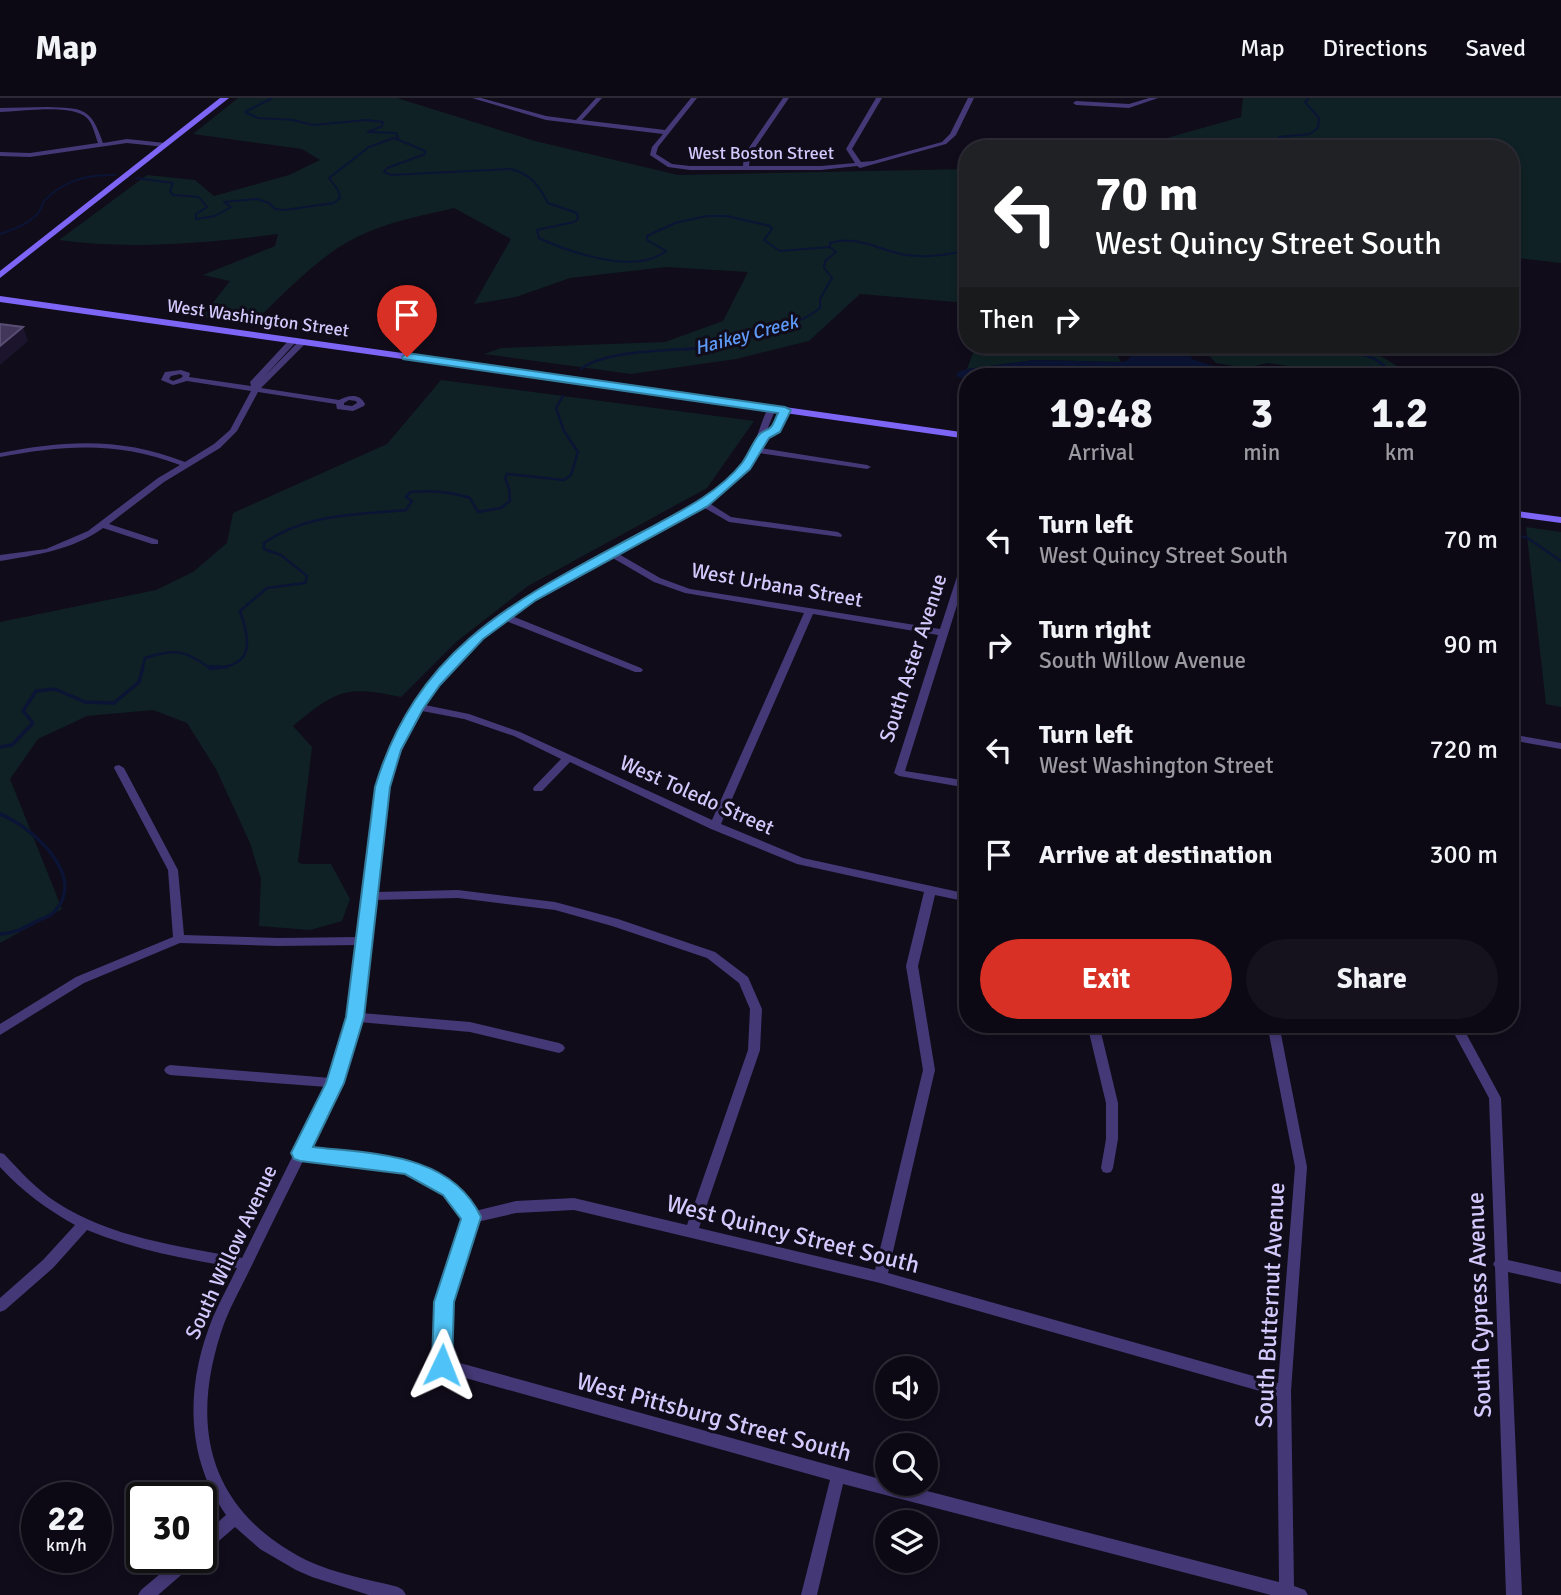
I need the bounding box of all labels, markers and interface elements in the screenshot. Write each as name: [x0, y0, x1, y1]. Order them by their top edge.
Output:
text: Map: [35, 28, 97, 69]
text: Map: [1240, 33, 1285, 63]
text: Directions: [1323, 33, 1428, 63]
text: Saved: [1466, 33, 1526, 63]
street label: West Boston Street: [688, 142, 834, 164]
text: 70 m: [1095, 164, 1198, 224]
icon: left: [980, 168, 1071, 259]
text: West Quincy Street South: [1095, 224, 1442, 263]
pin: [377, 285, 437, 357]
street label: West Washington Street: [166, 294, 350, 342]
icon: arrive: [388, 296, 426, 334]
icon: right: [1048, 301, 1086, 339]
text: Then: [980, 304, 1034, 336]
water label: Haikey Creek: [692, 309, 802, 360]
text: 19:48: [1050, 388, 1153, 439]
text: 3: [1251, 388, 1273, 439]
text: 1.2: [1371, 388, 1428, 439]
text: Arrival: [1068, 438, 1134, 467]
text: min: [1243, 438, 1280, 467]
text: km: [1385, 438, 1415, 467]
text: Turn left: [1039, 509, 1133, 541]
icon: left: [980, 521, 1018, 559]
text: 70 m: [1443, 524, 1498, 556]
text: West Quincy Street South: [1039, 541, 1288, 570]
street label: West Urbana Street: [689, 557, 865, 613]
street label: South Aster Avenue: [874, 571, 952, 745]
text: Turn right: [1039, 614, 1151, 646]
icon: right: [980, 626, 1018, 664]
text: 90 m: [1443, 629, 1498, 661]
text: South Willow Avenue: [1039, 646, 1246, 675]
text: Turn left: [1039, 719, 1133, 751]
icon: left: [980, 731, 1018, 769]
text: 720 m: [1429, 734, 1498, 766]
street label: West Toledo Street: [616, 749, 778, 841]
text: West Washington Street: [1039, 751, 1274, 780]
icon: arrive: [980, 836, 1018, 874]
text: Arrive at destination: [1039, 839, 1272, 871]
text: 300 m: [1429, 839, 1498, 871]
button: Exit: [980, 939, 1232, 1019]
button: Share: [1246, 939, 1498, 1019]
street label: South Willow Avenue: [179, 1161, 283, 1343]
street label: South Butternut Avenue: [1249, 1182, 1291, 1428]
street label: West Quincy Street South: [663, 1188, 923, 1280]
street label: South Cypress Avenue: [1460, 1192, 1498, 1418]
position arrow: [405, 1328, 479, 1402]
map controls: [875, 1356, 938, 1573]
button: sound: [875, 1356, 938, 1419]
street label: West Pittsburg Street South: [573, 1366, 855, 1468]
button: search: [875, 1433, 938, 1496]
speed limit sign: 30: [126, 1482, 217, 1573]
text: 22: [48, 1497, 85, 1540]
button: layers: [875, 1510, 938, 1573]
text: km/h: [46, 1534, 87, 1556]

